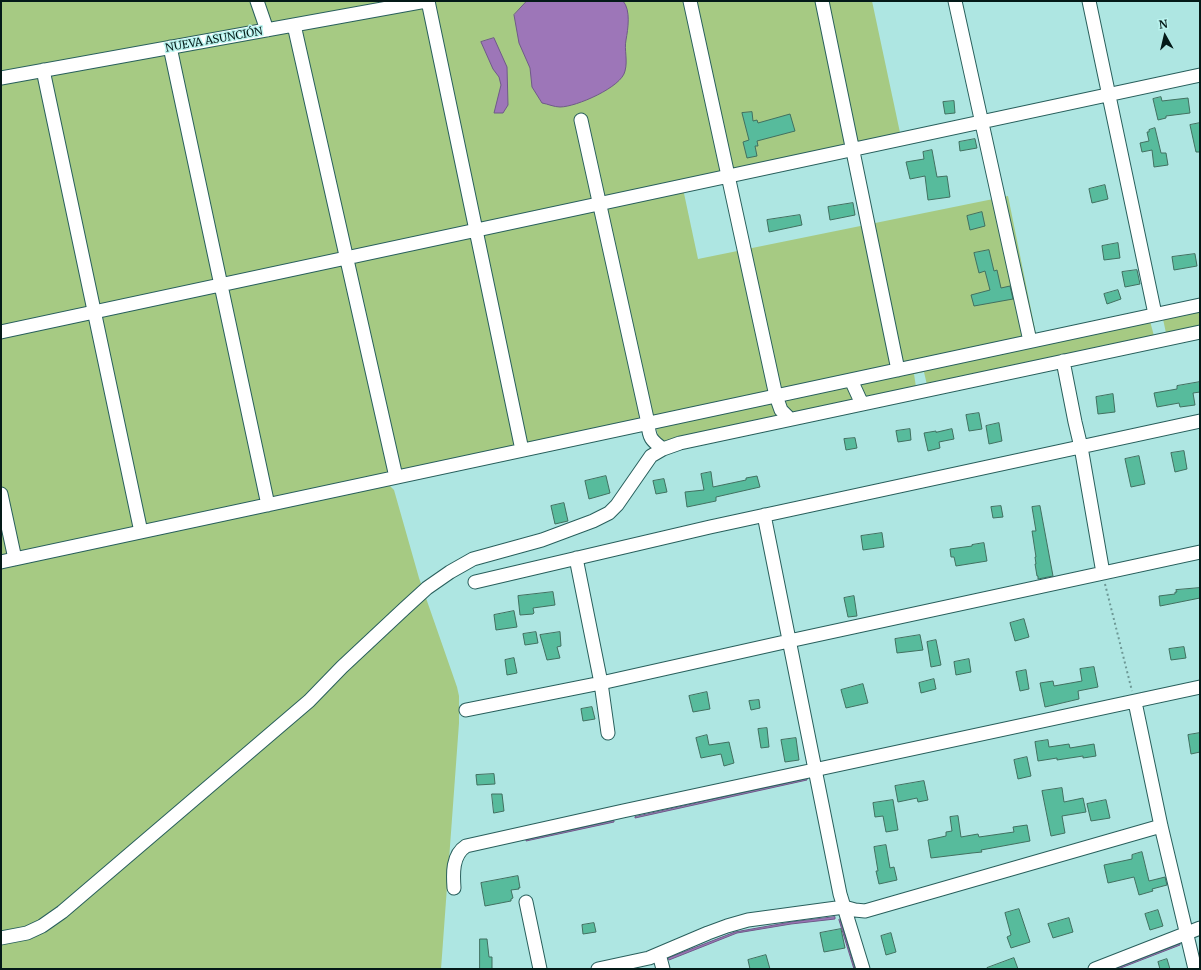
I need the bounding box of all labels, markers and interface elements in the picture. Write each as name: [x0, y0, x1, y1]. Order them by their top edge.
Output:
north arrow: [1145, 16, 1185, 56]
text: N: [1158, 17, 1169, 32]
street label: NUEVA ASUNCIÓN: [164, 25, 264, 55]

